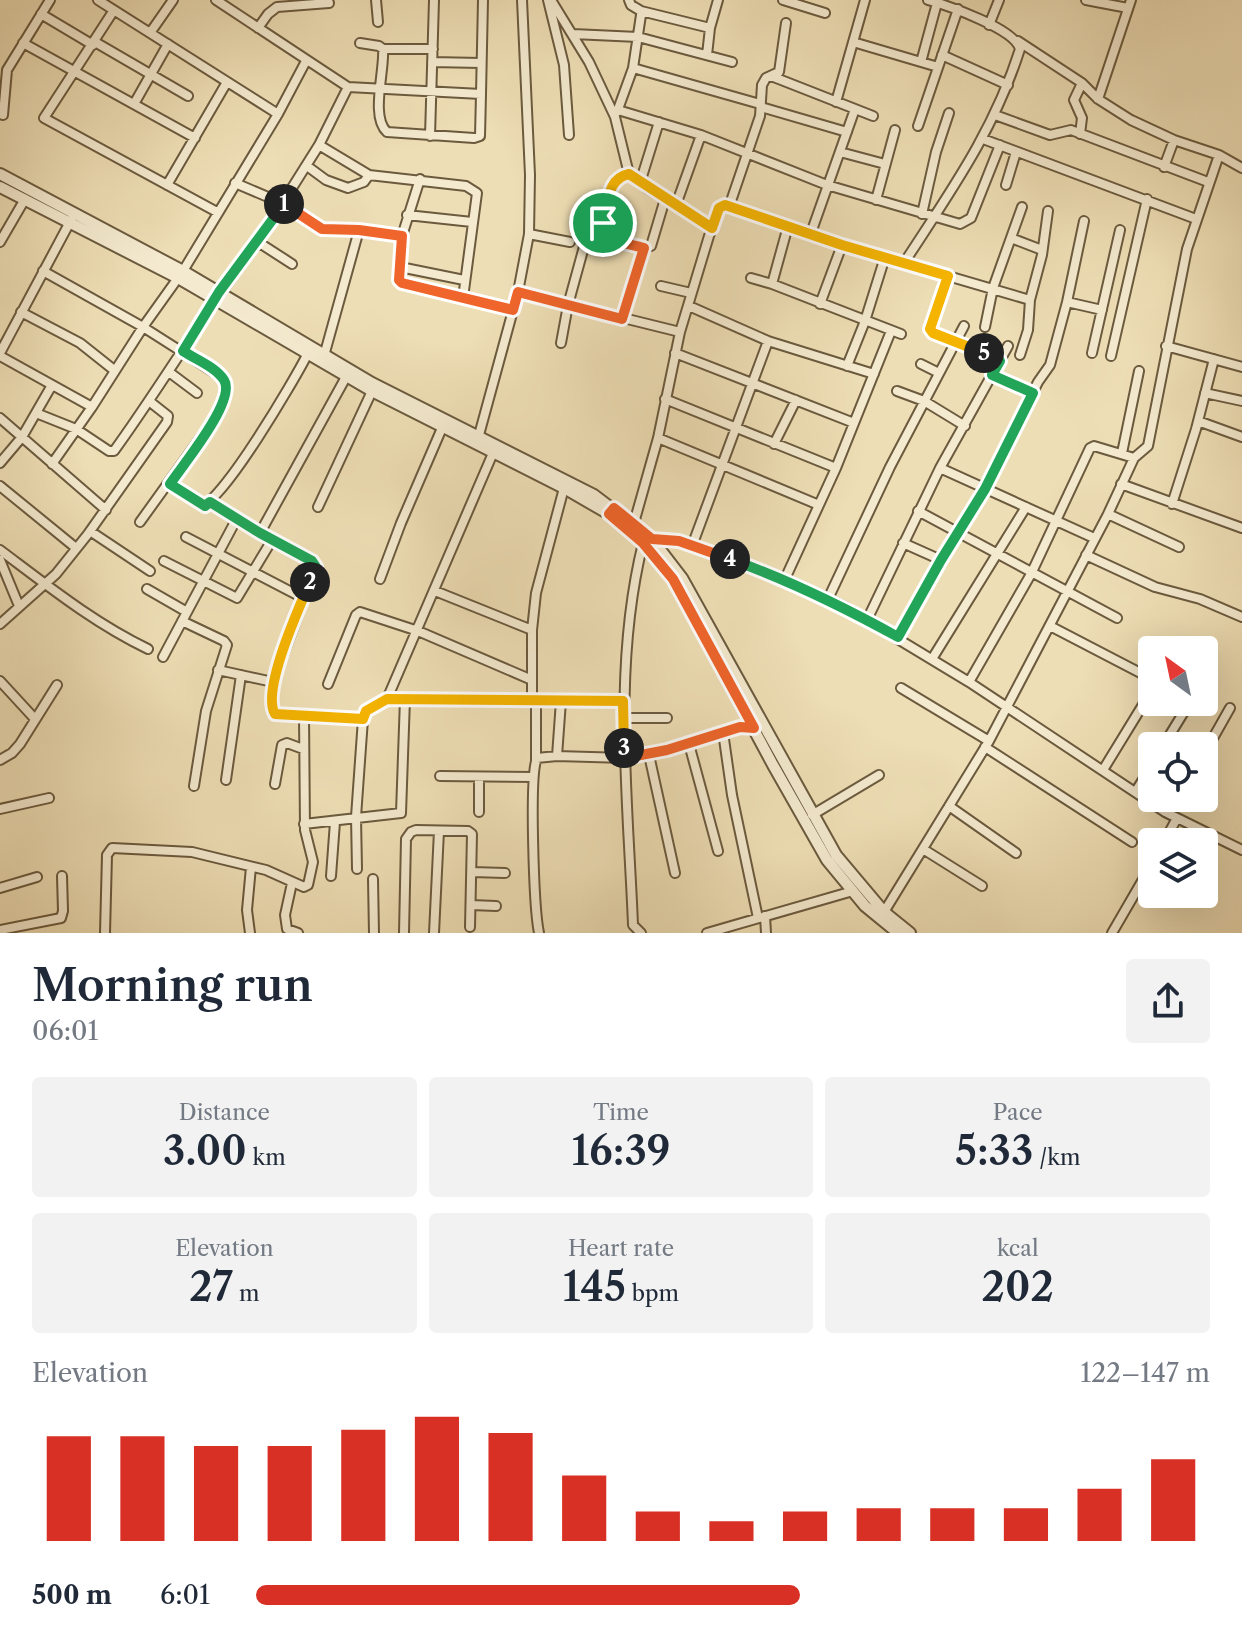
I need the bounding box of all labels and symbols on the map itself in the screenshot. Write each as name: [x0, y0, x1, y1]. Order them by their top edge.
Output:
pin: 1: [264, 184, 304, 224]
pin: [569, 189, 637, 257]
pin: 5: [964, 333, 1004, 373]
pin: 4: [710, 539, 750, 579]
pin: 2: [290, 562, 330, 602]
north arrow: [1138, 636, 1218, 716]
pin: 3: [604, 728, 644, 768]

